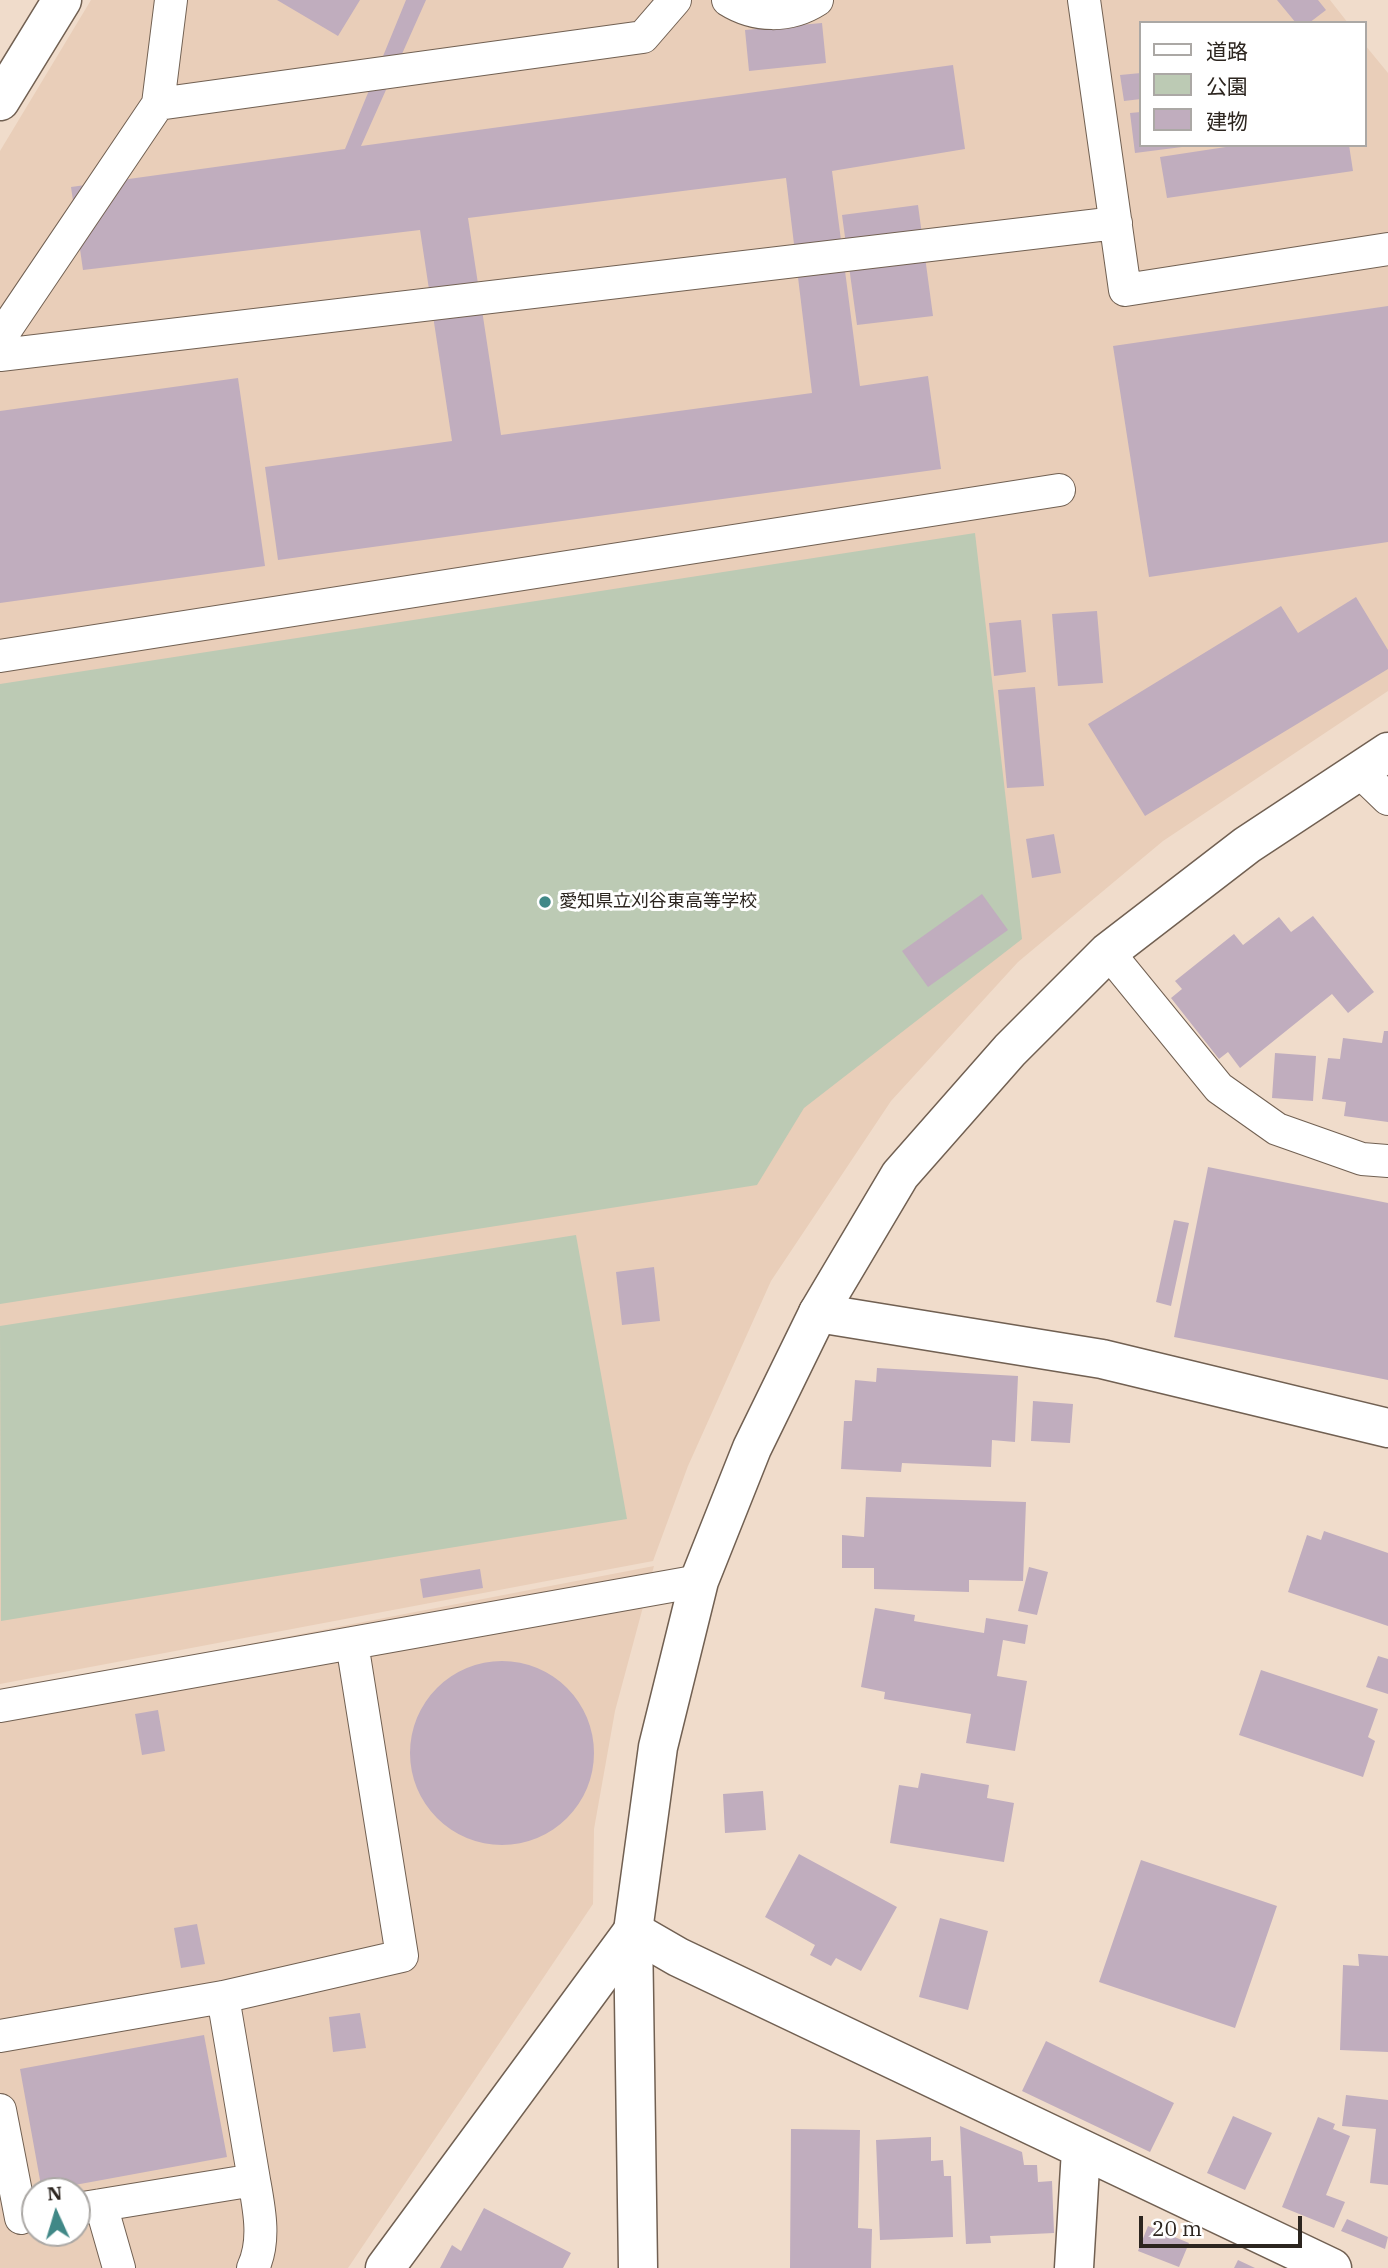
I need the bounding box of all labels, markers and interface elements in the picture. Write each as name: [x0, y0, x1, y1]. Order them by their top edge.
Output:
legend: [1140, 21, 1367, 147]
text: 道路: [1206, 37, 1248, 65]
text: 公園: [1206, 72, 1248, 100]
text: 建物: [1206, 107, 1248, 135]
place label: 愛知県立刈谷東高等学校: [559, 891, 757, 913]
marker: 愛知県立刈谷東高等学校: [537, 894, 553, 910]
north arrow: [21, 2177, 91, 2247]
text: N: [46, 2181, 63, 2206]
scale bar: [1143, 2202, 1306, 2246]
text: 20 m: [1152, 2214, 1202, 2242]

